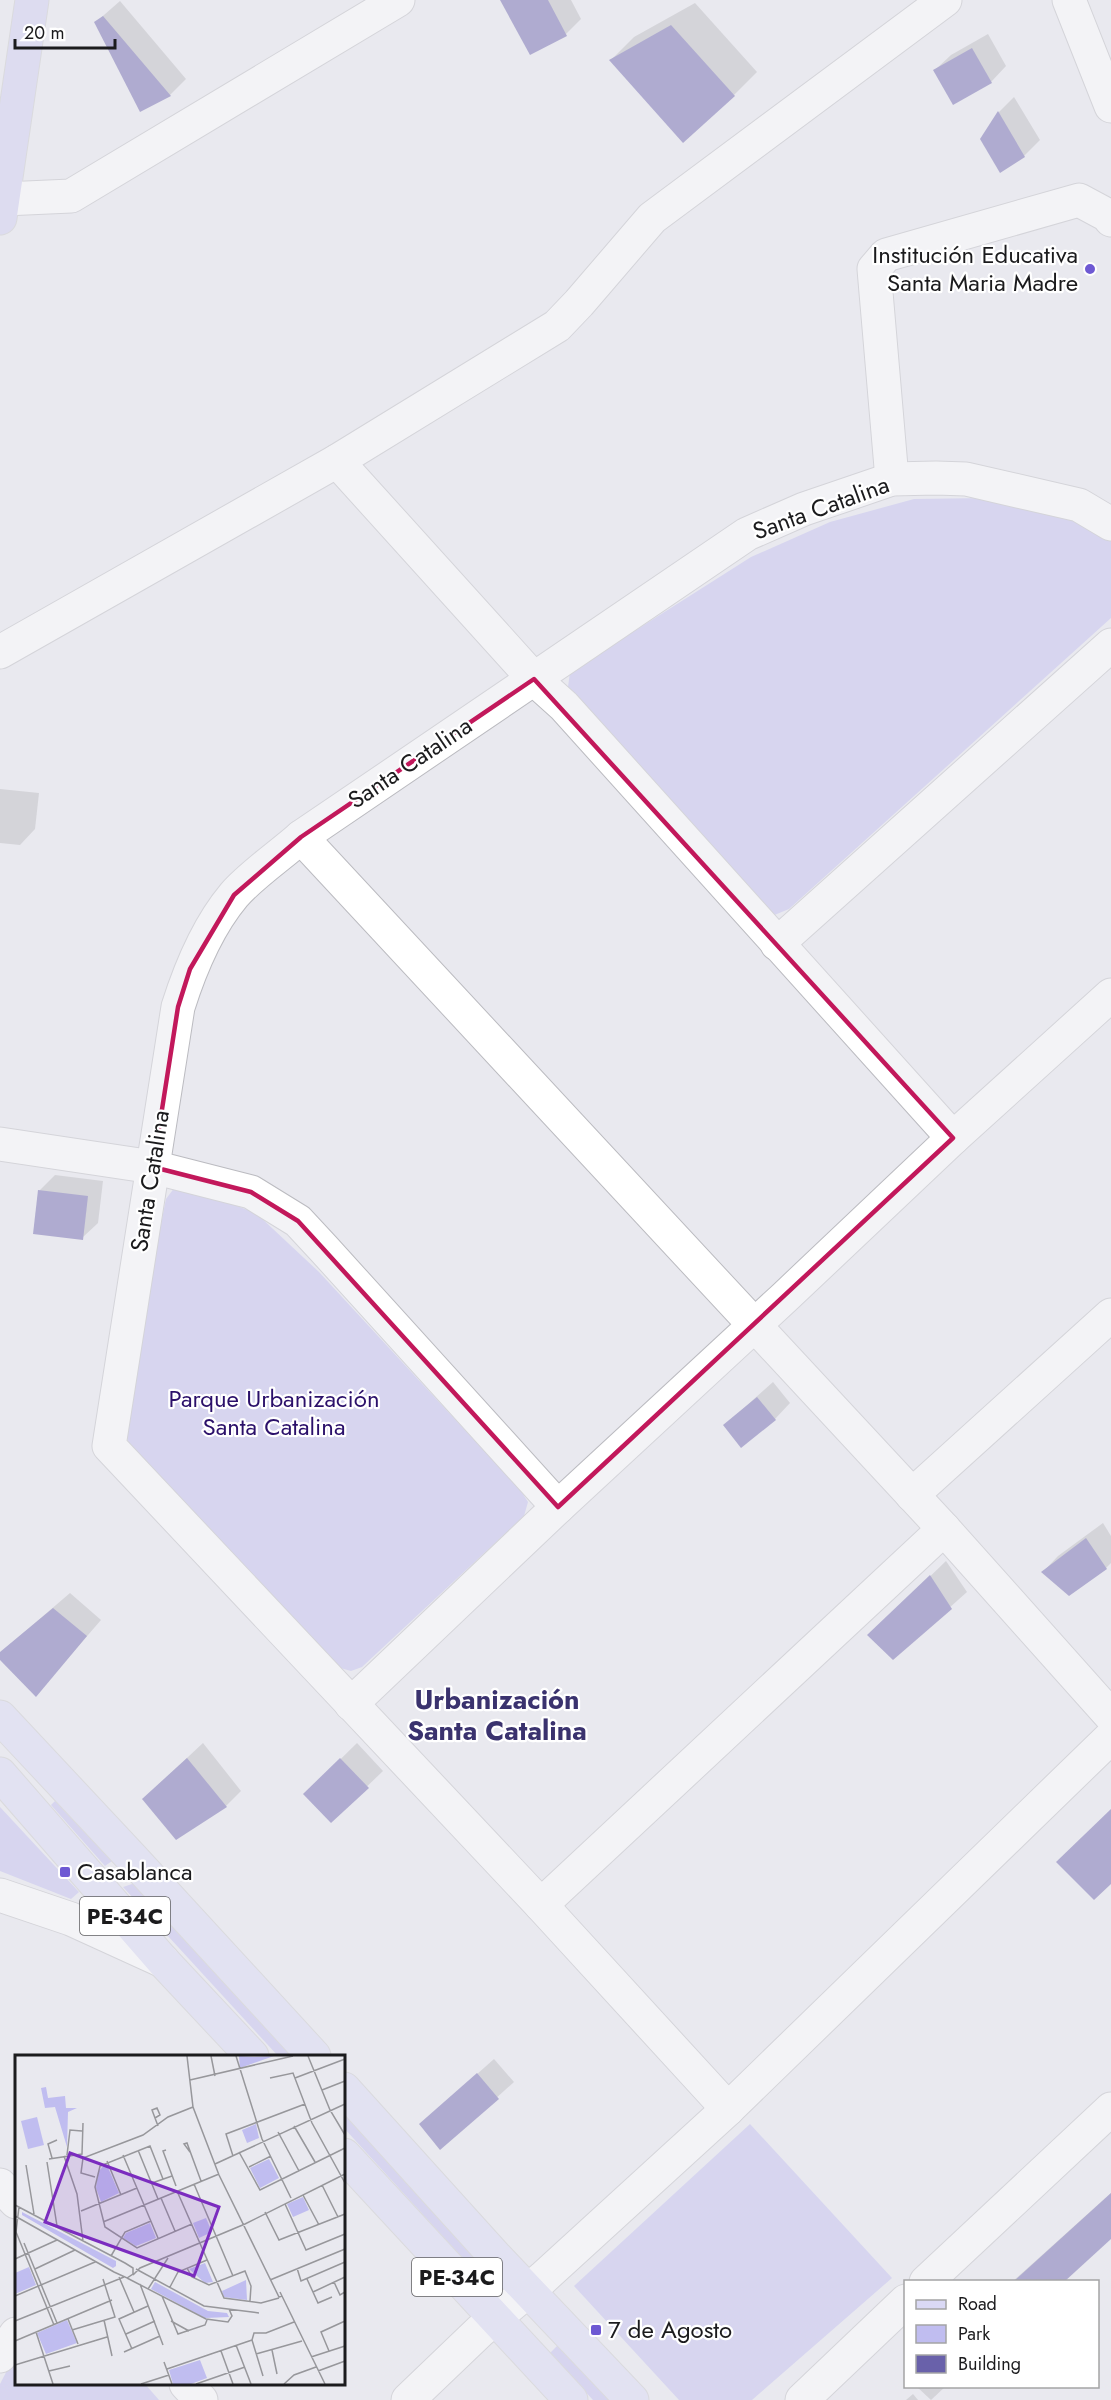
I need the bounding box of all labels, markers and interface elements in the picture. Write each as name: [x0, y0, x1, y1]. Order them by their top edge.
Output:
scale bar: [15, 12, 116, 50]
text: 20 m: [24, 20, 64, 46]
place label: Institución Educativa Santa Maria Madre: [872, 237, 1078, 300]
marker: Institución Educativa Santa Maria Madre: [1083, 262, 1097, 276]
street label: Santa Catalina: [748, 467, 894, 548]
street label: Santa Catalina: [341, 708, 479, 817]
street label: Santa Catalina: [121, 1108, 178, 1254]
park label: Parque Urbanización Santa Catalina: [168, 1381, 380, 1444]
district label: Urbanización Santa Catalina: [407, 1680, 587, 1750]
place label: Casablanca: [77, 1854, 193, 1889]
marker: Casablanca: [58, 1865, 72, 1879]
road number: PE-34C: [80, 1897, 170, 1935]
inset map: [15, 2055, 345, 2385]
road number: PE-34C: [412, 2258, 502, 2296]
legend: [904, 2280, 1099, 2388]
text: Road: [958, 2291, 997, 2317]
place label: 7 de Agosto: [608, 2312, 732, 2347]
text: Park: [958, 2321, 990, 2347]
marker: 7 de Agosto: [589, 2323, 603, 2337]
text: Building: [958, 2351, 1021, 2377]

